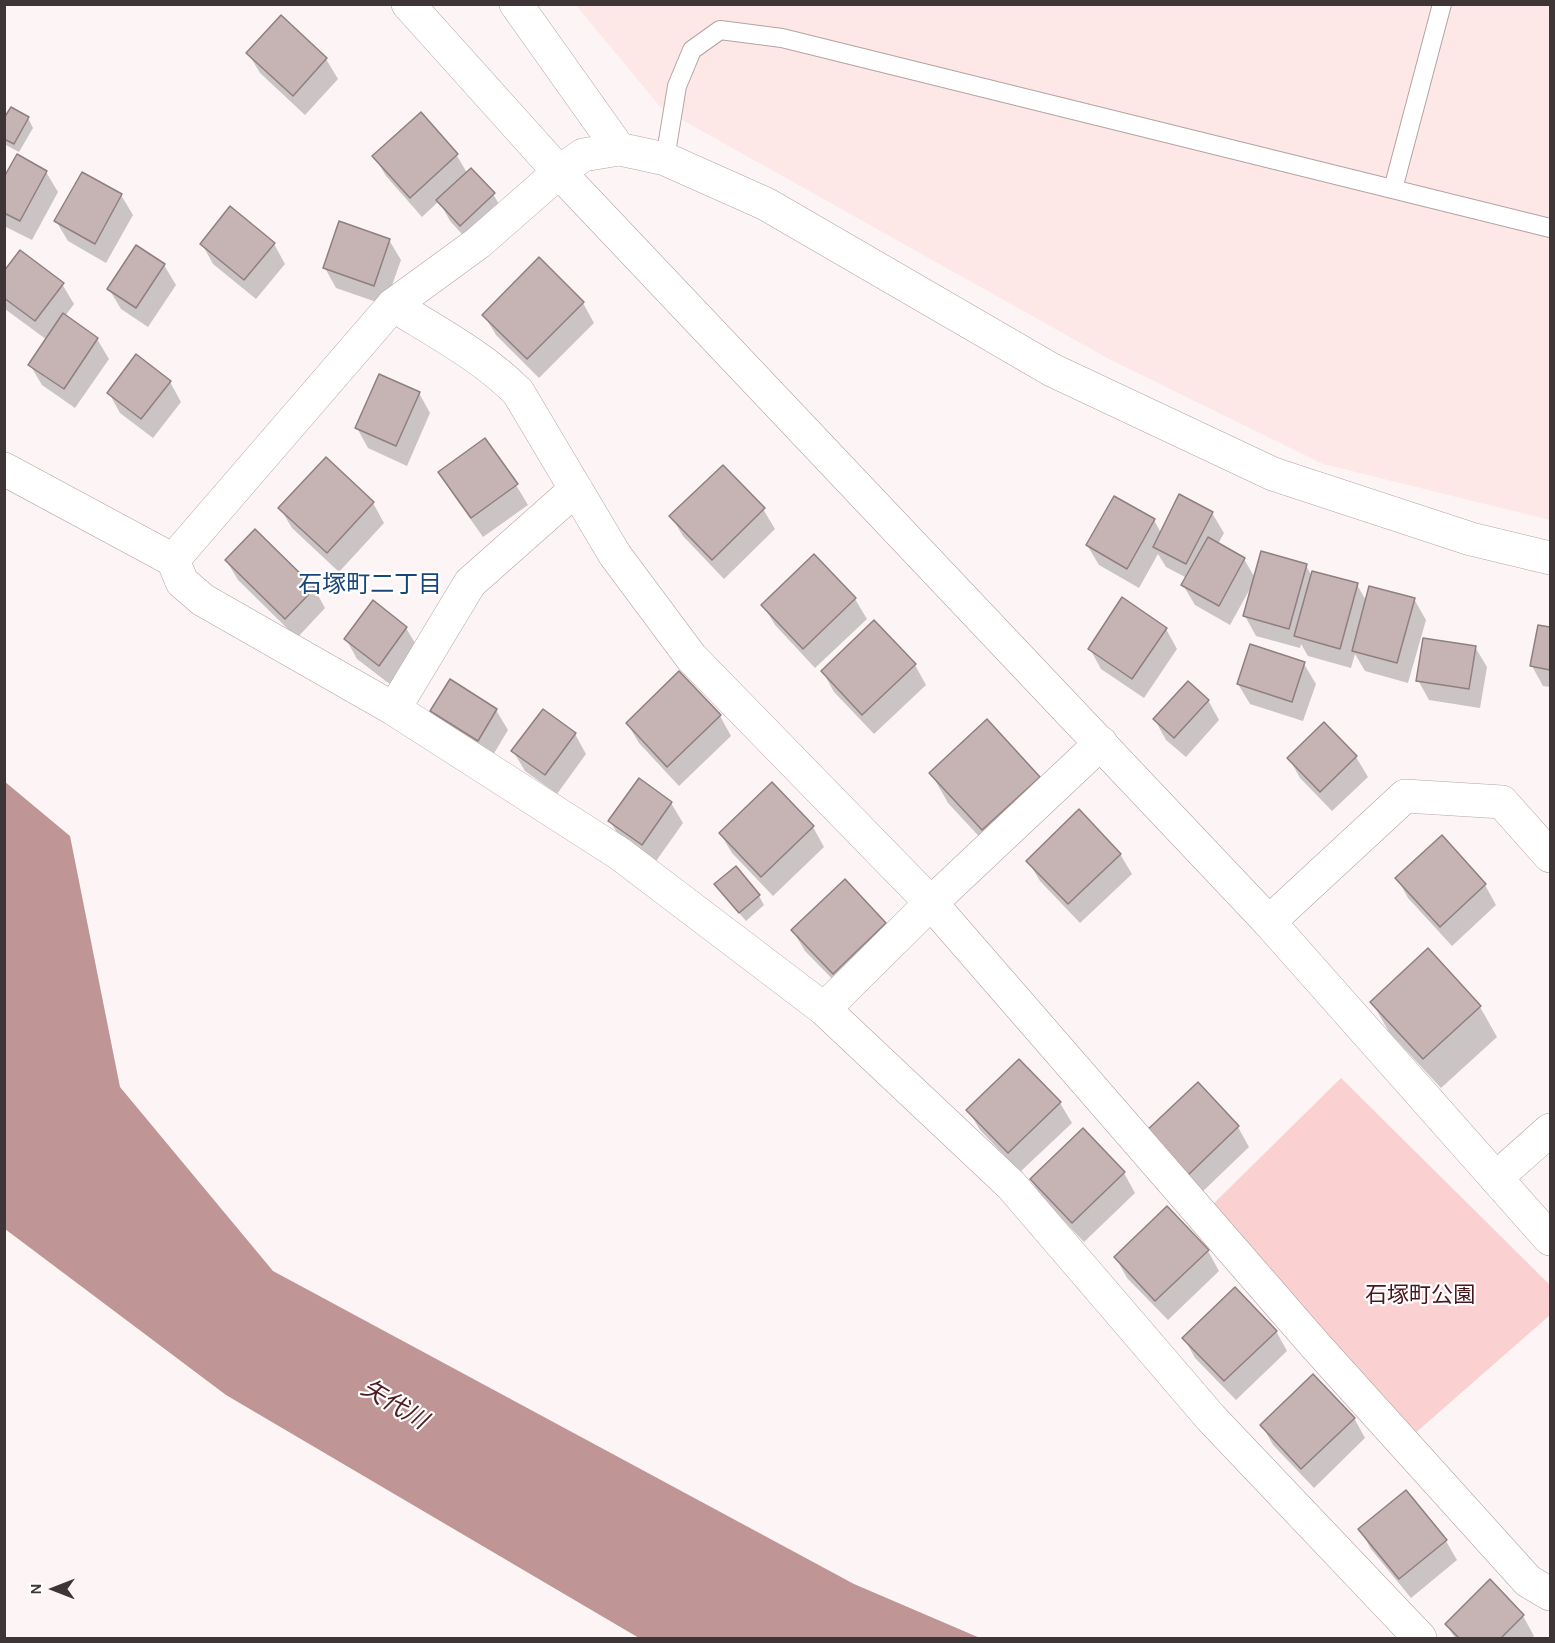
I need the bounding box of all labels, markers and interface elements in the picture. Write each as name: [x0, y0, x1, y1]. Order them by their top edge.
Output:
district label: 石塚町二丁目: [298, 571, 442, 599]
park label: 石塚町公園: [1365, 1283, 1475, 1309]
water label: 矢代川: [356, 1374, 432, 1436]
north arrow: [24, 1559, 84, 1619]
text: N: [26, 1583, 45, 1595]

